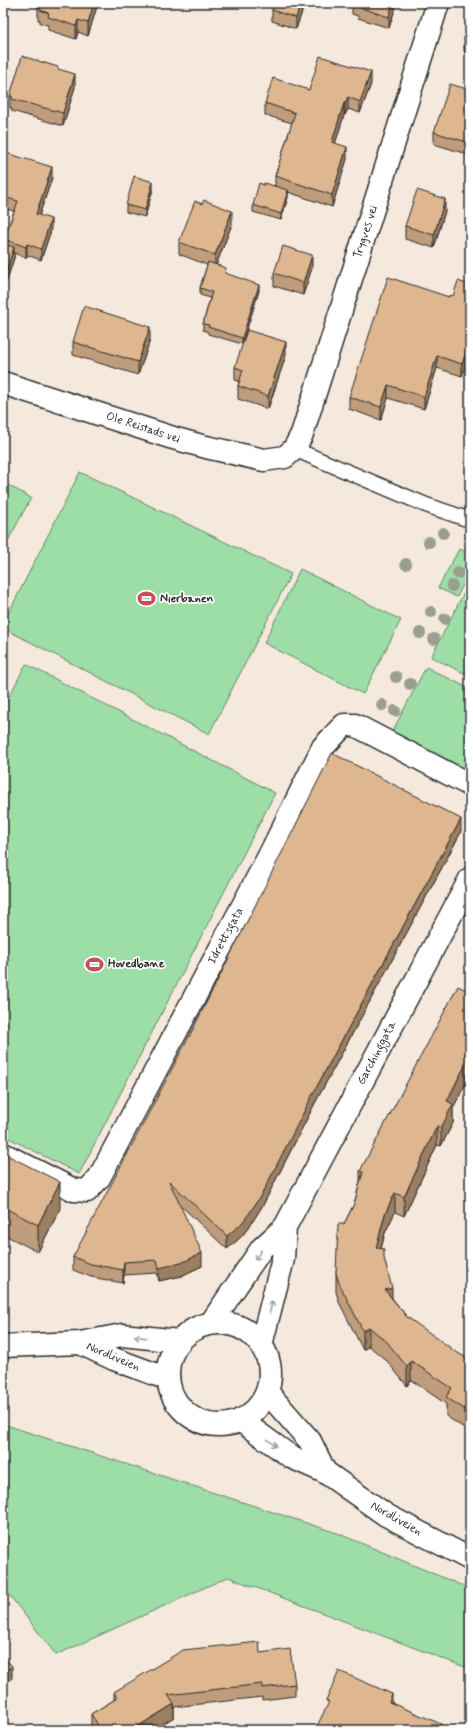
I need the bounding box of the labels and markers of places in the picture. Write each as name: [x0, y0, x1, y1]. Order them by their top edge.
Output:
sports icon: Nierbanen: [137, 589, 157, 609]
place label: Nierbanen: [160, 591, 214, 607]
sports icon: Hovedbane: [85, 954, 105, 974]
place label: Hovedbane: [108, 956, 165, 972]

